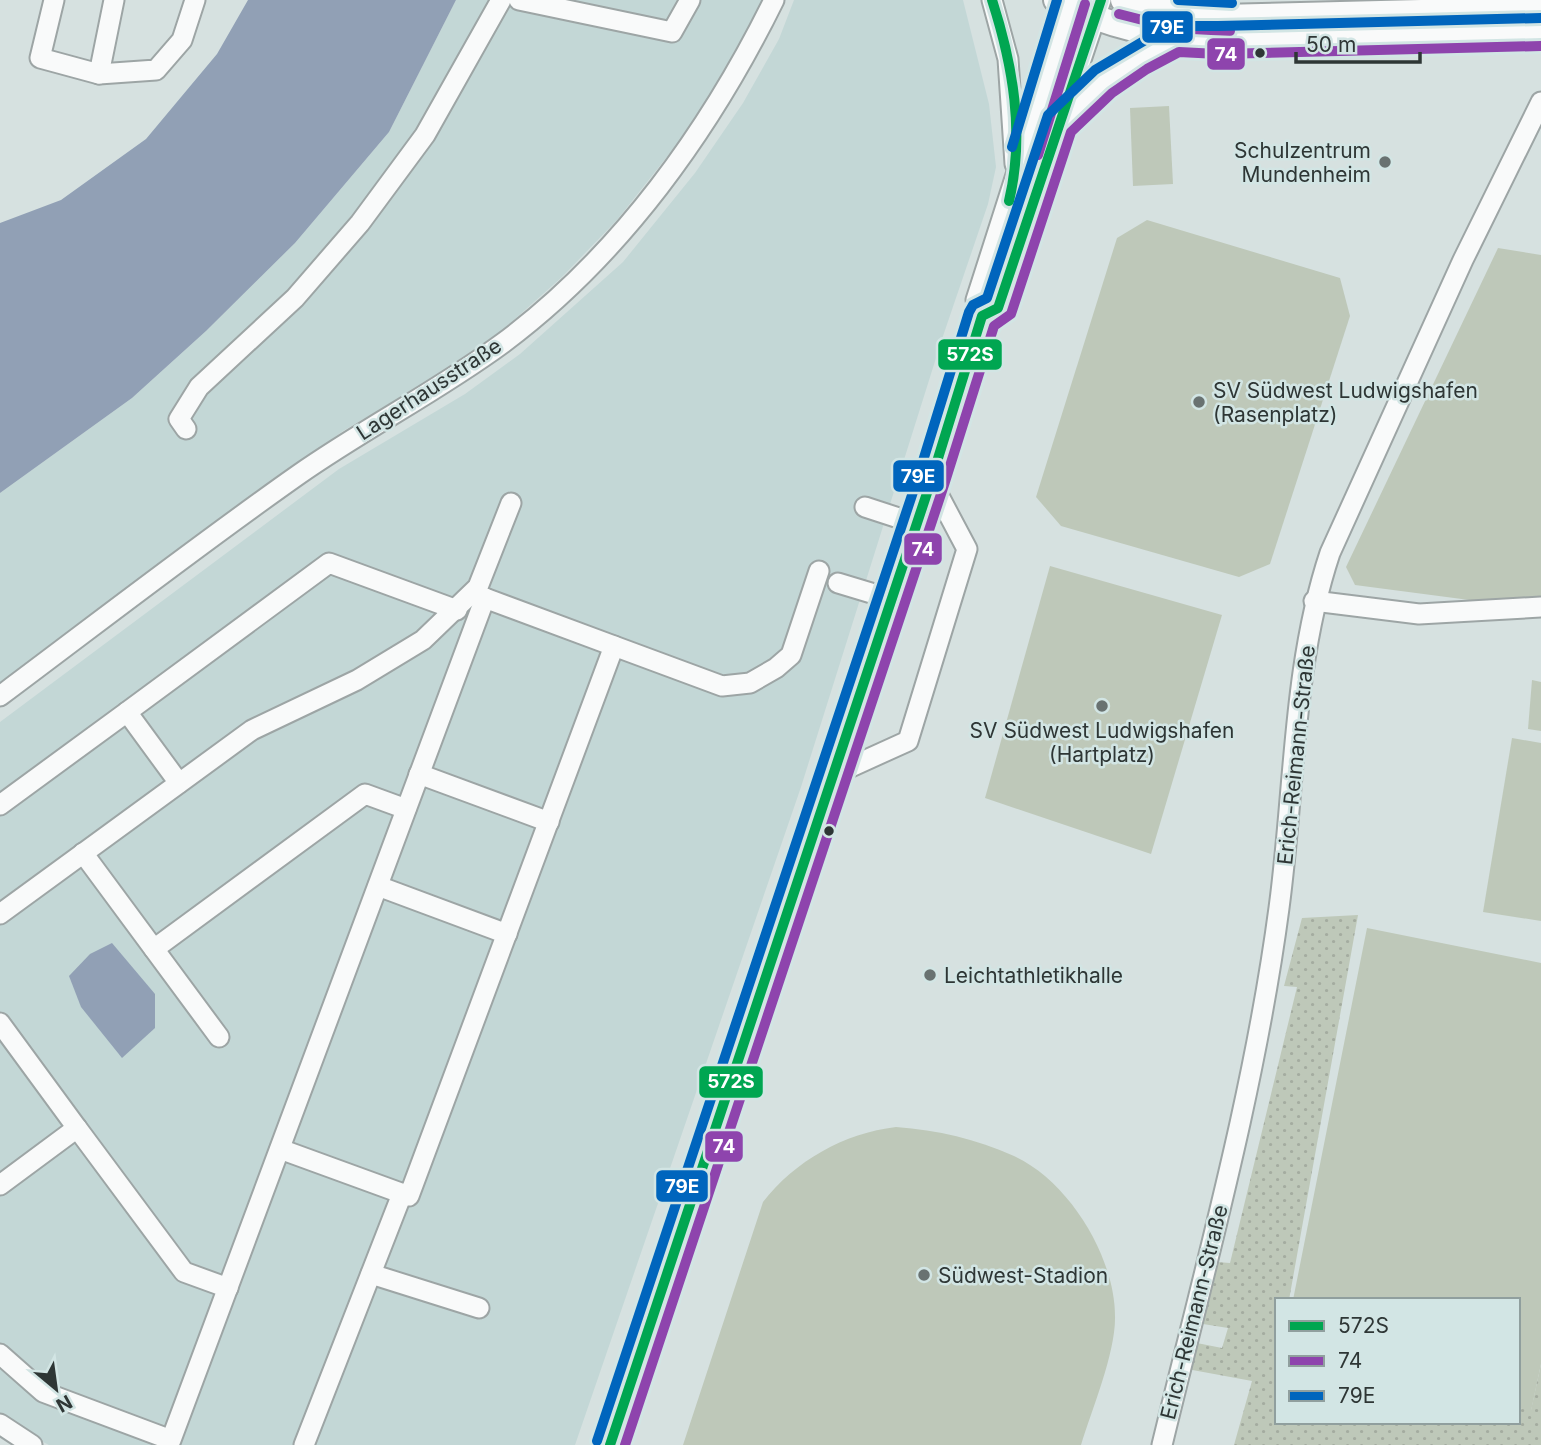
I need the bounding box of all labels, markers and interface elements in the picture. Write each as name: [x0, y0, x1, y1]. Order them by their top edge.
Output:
line badge: 79E: [1141, 10, 1194, 44]
text: 79E: [1150, 16, 1184, 39]
scale bar: [1296, 21, 1420, 65]
text: 50 m: [1306, 32, 1356, 57]
line badge: 74: [1206, 37, 1246, 71]
text: 74: [1215, 43, 1237, 66]
unlabelled marker: [1253, 46, 1267, 60]
place label: Schulzentrum Mundenheim: [1234, 138, 1371, 187]
marker: Schulzentrum Mundenheim: [1377, 154, 1393, 170]
street label: Lagerhausstraße: [352, 333, 506, 445]
line badge: 572S: [937, 338, 1003, 371]
text: 572S: [946, 343, 994, 366]
place label: SV Südwest Ludwigshafen (Rasenplatz): [1213, 378, 1478, 427]
marker: SV Südwest Ludwigshafen (Rasenplatz): [1191, 394, 1207, 410]
line badge: 79E: [892, 459, 945, 493]
text: 79E: [901, 465, 935, 488]
line badge: 74: [903, 532, 943, 566]
text: 74: [912, 538, 934, 561]
street label: Erich-Reimann-Straße: [1272, 644, 1320, 866]
marker: SV Südwest Ludwigshafen (Hartplatz): [1094, 698, 1110, 714]
place label: SV Südwest Ludwigshafen (Hartplatz): [970, 718, 1234, 767]
unlabelled marker: [822, 824, 836, 838]
place label: Leichtathletikhalle: [944, 963, 1123, 988]
marker: Leichtathletikhalle: [922, 967, 938, 983]
line badge: 572S: [698, 1065, 764, 1099]
text: 572S: [707, 1070, 755, 1093]
line badge: 74: [704, 1130, 744, 1163]
text: 74: [713, 1135, 735, 1158]
line badge: 79E: [655, 1169, 709, 1203]
text: 79E: [665, 1175, 699, 1198]
street label: Erich-Reimann-Straße: [1155, 1202, 1233, 1422]
place label: Südwest-Stadion: [938, 1263, 1108, 1288]
marker: Südwest-Stadion: [916, 1267, 932, 1283]
legend: [1275, 1298, 1520, 1424]
text: 572S: [1338, 1313, 1389, 1338]
text: 74: [1338, 1348, 1362, 1373]
north arrow: [21, 1354, 91, 1424]
text: 79E: [1338, 1383, 1375, 1408]
text: N: [52, 1390, 76, 1417]

